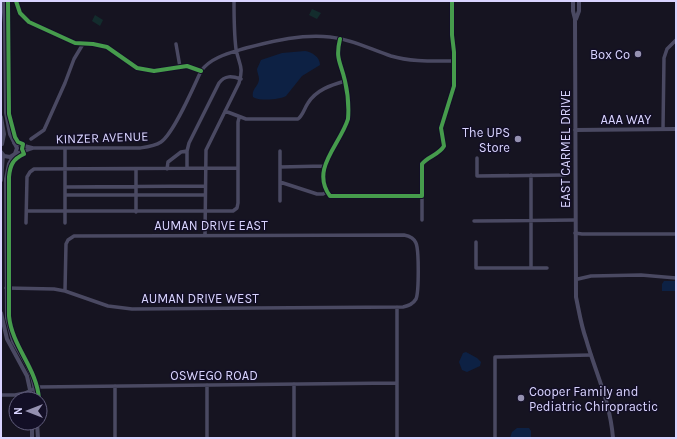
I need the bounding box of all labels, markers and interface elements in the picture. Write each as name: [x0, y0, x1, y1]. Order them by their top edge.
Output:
place label: Box Co: [590, 47, 630, 62]
marker: Box Co: [633, 49, 643, 59]
street label: EAST CARMEL DRIVE: [558, 90, 573, 208]
street label: AAA WAY: [601, 112, 651, 127]
place label: The UPS Store: [462, 125, 510, 155]
street label: KINZER AVENUE: [55, 128, 149, 147]
marker: The UPS Store: [513, 134, 523, 144]
street label: AUMAN DRIVE EAST: [154, 218, 268, 233]
street label: AUMAN DRIVE WEST: [141, 291, 259, 306]
street label: OSWEGO ROAD: [170, 368, 258, 383]
place label: Cooper Family and Pediatric Chiropractic: [529, 384, 658, 414]
north arrow: [8, 391, 48, 431]
marker: Cooper Family and Pediatric Chiropractic: [516, 393, 526, 403]
text: N: [12, 407, 25, 415]

